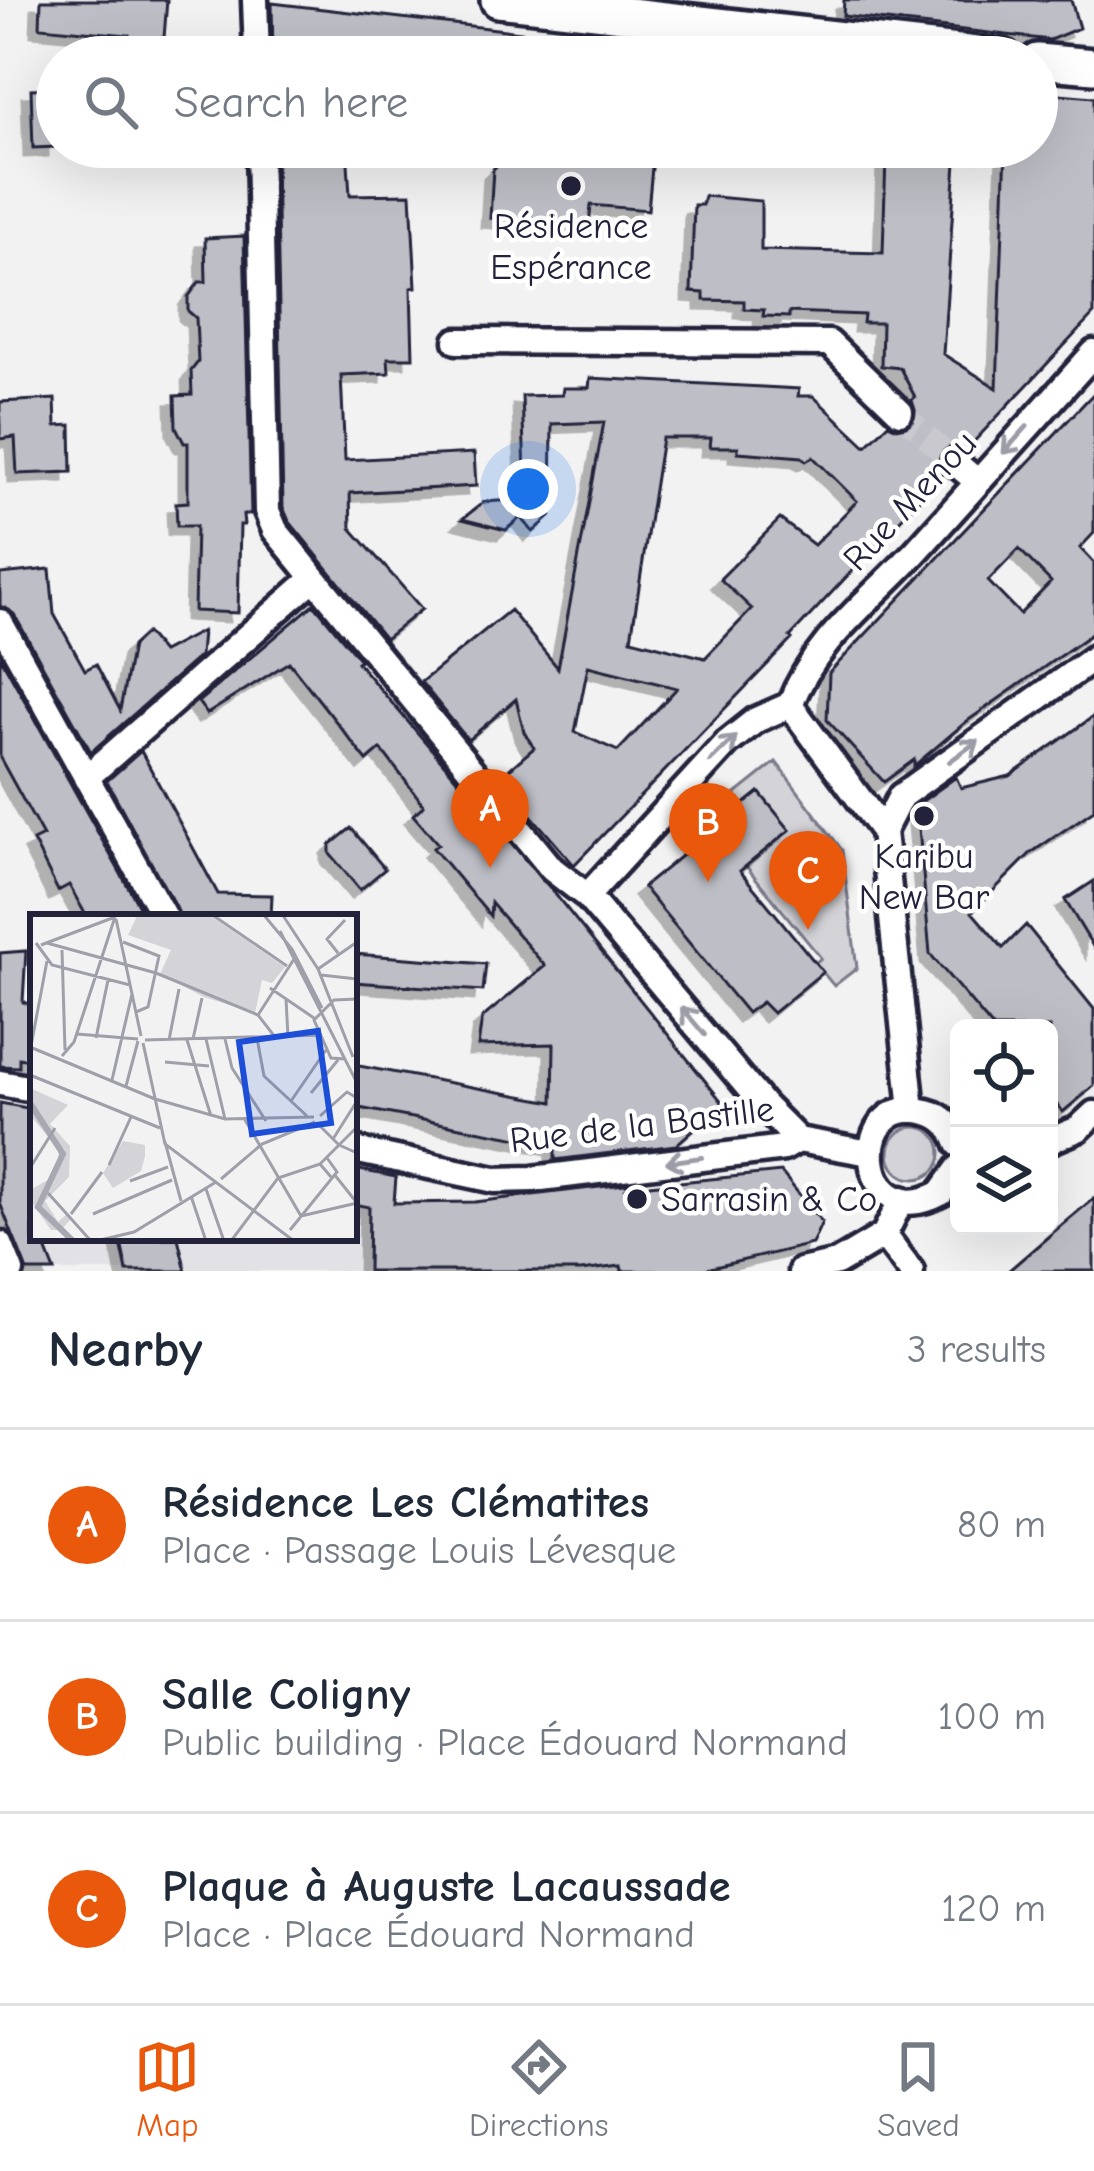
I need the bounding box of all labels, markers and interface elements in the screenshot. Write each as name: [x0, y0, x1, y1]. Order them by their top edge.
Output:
search box: [36, 36, 1058, 168]
icon: search: [78, 69, 144, 135]
text: Search here: [174, 76, 408, 128]
marker: Résidence Espérance: [558, 173, 584, 199]
place label: Résidence Espérance: [490, 206, 652, 288]
street label: Rue Menou: [835, 423, 985, 579]
one-way arrow: [1002, 424, 1029, 455]
your location: [498, 459, 558, 519]
one-way arrow: [708, 735, 737, 763]
one-way arrow: [947, 739, 980, 765]
pin: A: [451, 769, 529, 868]
pin: B: [669, 783, 747, 882]
marker: Karibu New Bar: [911, 803, 937, 829]
pin: C: [769, 831, 847, 930]
place label: Karibu New Bar: [859, 836, 990, 918]
inset map: [30, 914, 357, 1241]
one-way arrow: [679, 1006, 707, 1037]
map controls: [950, 1019, 1058, 1235]
button: locate: [950, 1019, 1058, 1127]
street label: Rue de la Bastille: [508, 1088, 776, 1162]
button: layers: [950, 1127, 1058, 1235]
one-way arrow: [665, 1149, 704, 1172]
place label: Sarrasin & Co: [661, 1179, 877, 1220]
marker: Sarrasin & Co: [624, 1186, 650, 1212]
text: Nearby: [48, 1320, 202, 1379]
text: 3 results: [907, 1327, 1046, 1372]
text: Résidence Les Clématites: [162, 1476, 649, 1528]
text: A: [76, 1502, 98, 1547]
text: 80 m: [957, 1502, 1046, 1547]
text: Place · Passage Louis Lévesque: [162, 1528, 676, 1573]
text: Salle Coligny: [162, 1668, 410, 1720]
text: B: [75, 1694, 99, 1739]
text: 100 m: [938, 1694, 1046, 1739]
text: Public building · Place Édouard Normand: [162, 1720, 848, 1765]
text: Plaque à Auguste Lacaussade: [162, 1860, 731, 1912]
text: C: [75, 1886, 99, 1931]
text: 120 m: [941, 1886, 1046, 1931]
text: Place · Place Édouard Normand: [162, 1912, 695, 1957]
tab: Map: [134, 2034, 200, 2144]
tab: Directions: [469, 2034, 609, 2144]
tab: Saved: [877, 2034, 960, 2144]

